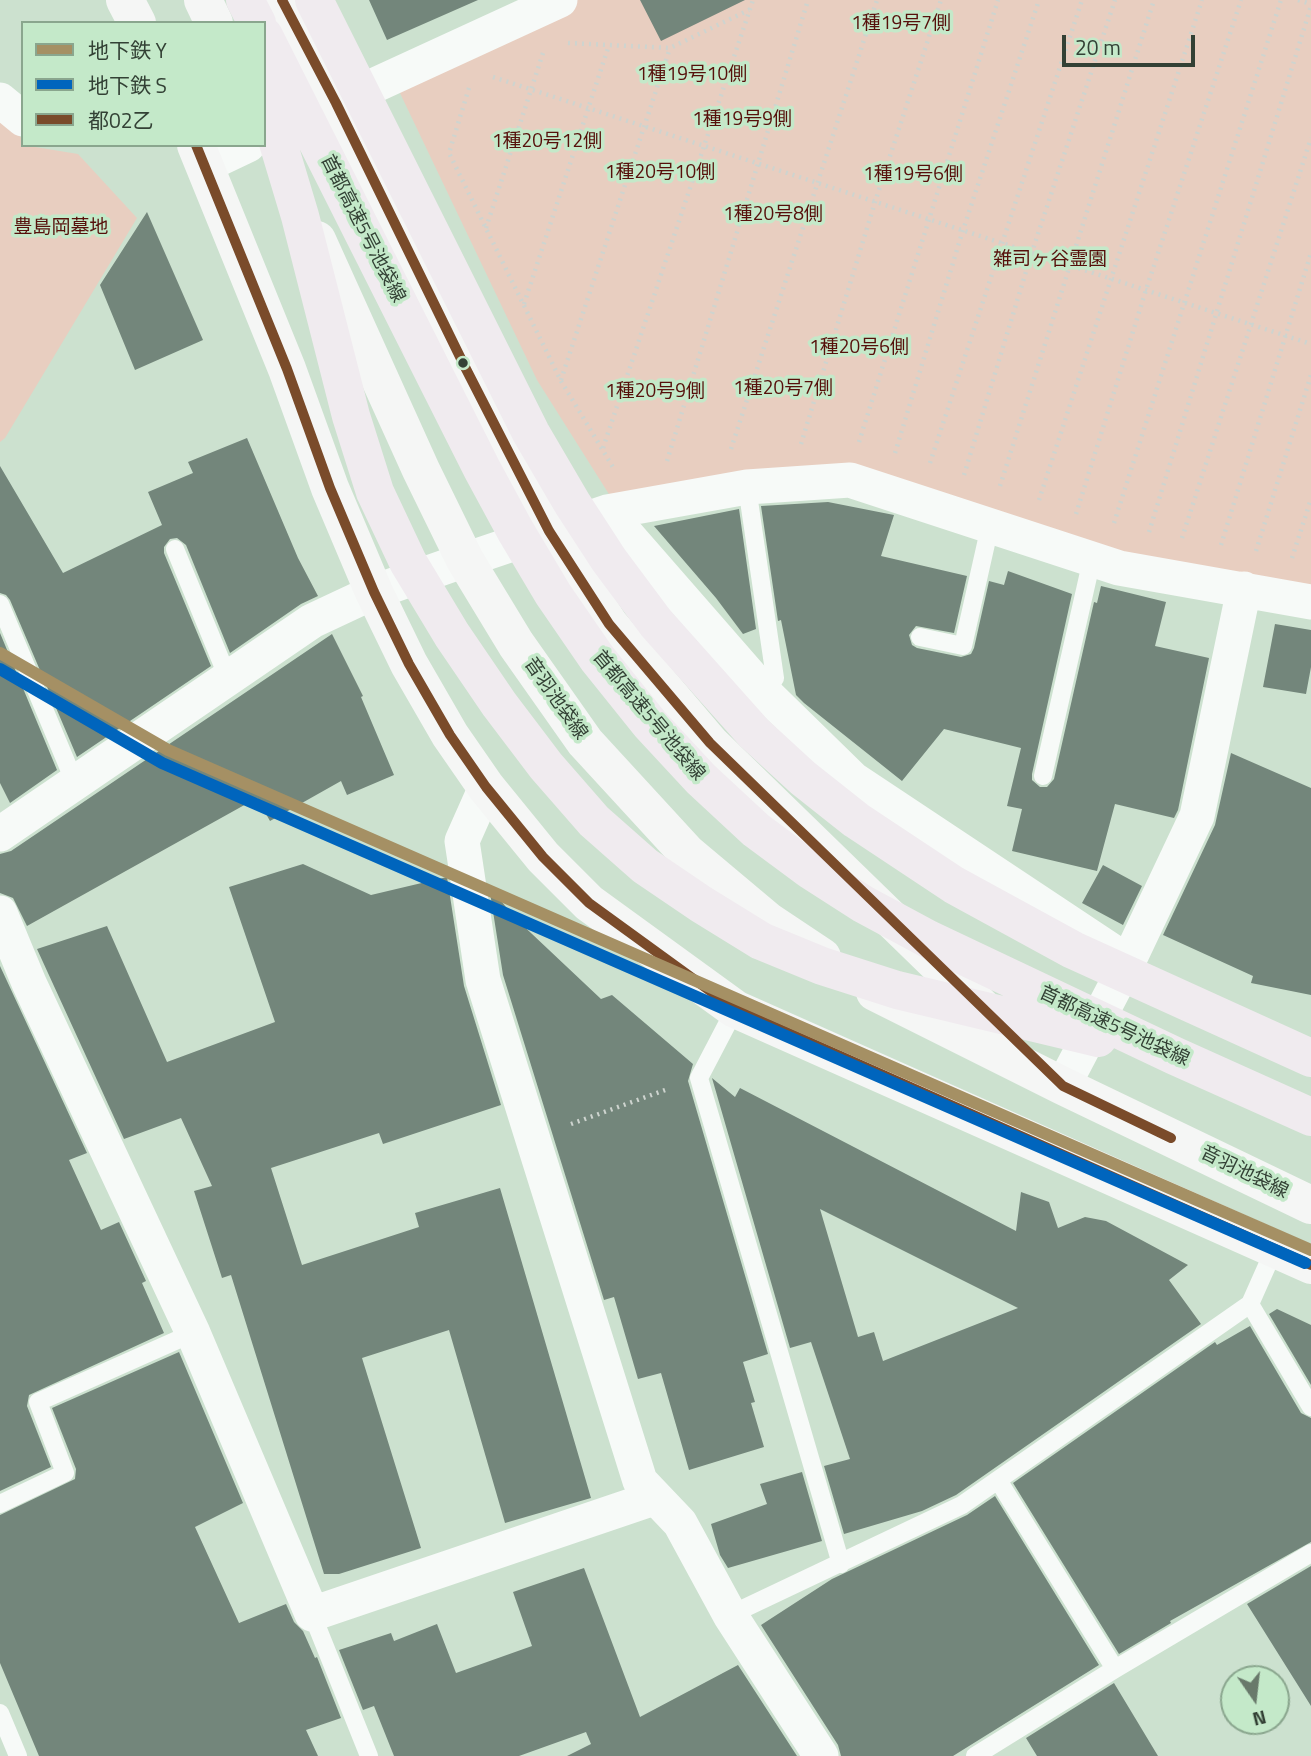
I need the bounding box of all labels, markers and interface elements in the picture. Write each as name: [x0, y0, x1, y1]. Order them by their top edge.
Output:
park label: 1種19号7側: [851, 13, 951, 35]
legend: [21, 21, 266, 147]
scale bar: [1066, 21, 1199, 65]
text: 20 m: [1075, 31, 1121, 63]
text: 地下鉄 Y: [88, 34, 167, 66]
park label: 1種19号10側: [637, 64, 747, 86]
text: 地下鉄 S: [88, 69, 167, 101]
text: 都02乙: [88, 104, 154, 136]
park label: 1種19号9側: [692, 109, 792, 131]
park label: 1種20号12側: [492, 131, 602, 153]
street label: 首都高速5号池袋線: [315, 151, 409, 307]
park label: 1種20号10側: [605, 162, 715, 184]
park label: 1種19号6側: [863, 164, 963, 186]
park label: 1種20号8側: [723, 204, 823, 226]
park label: 豊島岡墓地: [14, 217, 108, 239]
park label: 雑司ヶ谷霊園: [993, 249, 1107, 271]
park label: 1種20号6側: [809, 337, 909, 359]
unlabelled marker: [456, 356, 470, 370]
park label: 1種20号7側: [733, 378, 833, 400]
park label: 1種20号9側: [605, 381, 705, 403]
street label: 首都高速5号池袋線: [587, 646, 709, 786]
street label: 音羽池袋線: [518, 654, 592, 744]
street label: 首都高速5号池袋線: [1035, 982, 1193, 1072]
street label: 音羽池袋線: [1196, 1142, 1292, 1204]
north arrow: [1220, 1665, 1290, 1735]
text: N: [1250, 1703, 1270, 1735]

